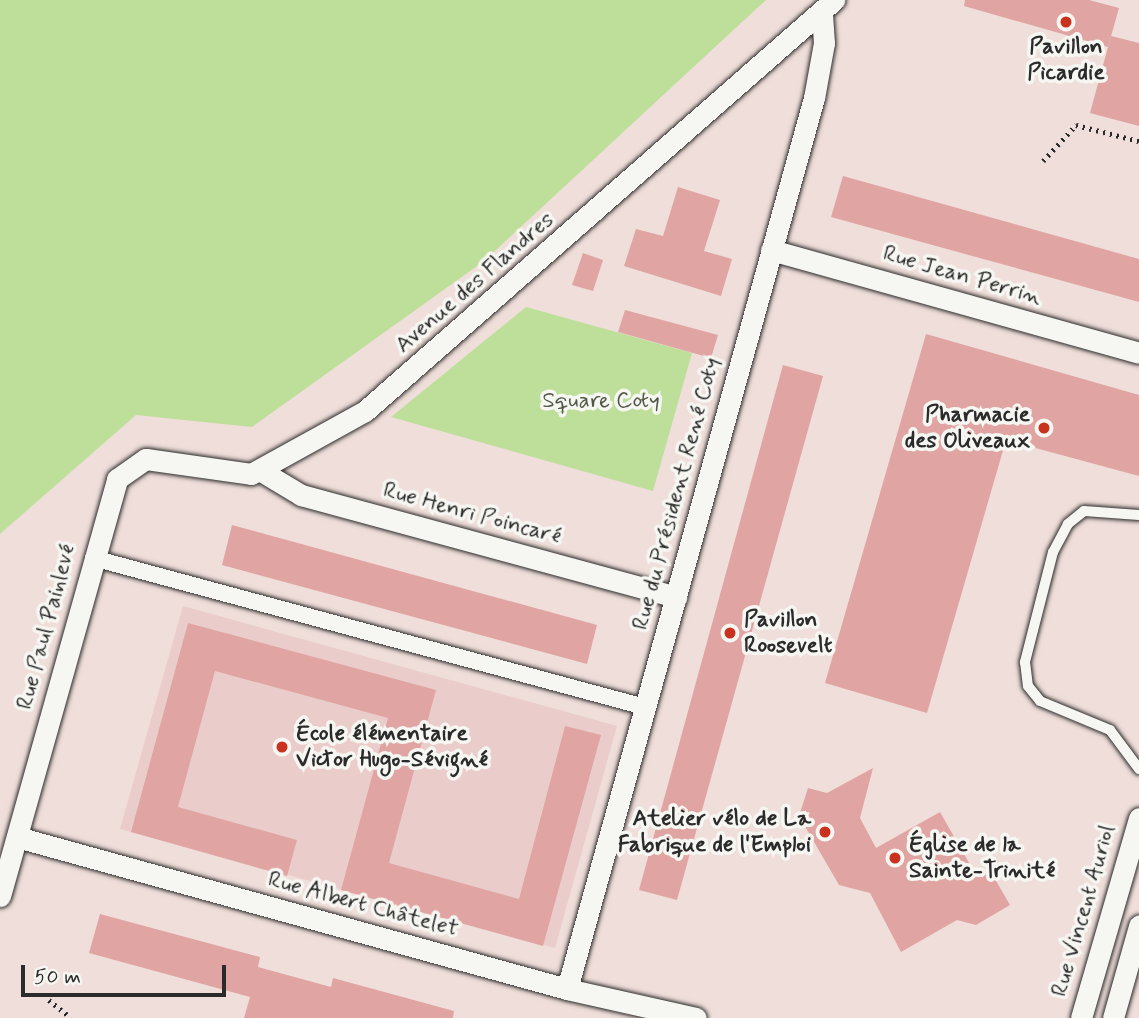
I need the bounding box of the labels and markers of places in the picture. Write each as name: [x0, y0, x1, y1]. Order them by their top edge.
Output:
marker: Pavillon Picardie: [1058, 14, 1074, 30]
place label: Pavillon Picardie: [1027, 33, 1105, 87]
place label: Pharmacie des Oliveaux: [904, 401, 1030, 455]
marker: Pharmacie des Oliveaux: [1036, 420, 1052, 436]
place label: Pavillon Roosevelt: [744, 606, 832, 660]
marker: Pavillon Roosevelt: [722, 625, 738, 641]
place label: École élémentaire Victor Hugo-Sévigné: [296, 720, 492, 774]
marker: École élémentaire Victor Hugo-Sévigné: [274, 739, 290, 755]
place label: Atelier vélo de La Fabrique de l'Emploi: [617, 805, 811, 859]
marker: Atelier vélo de La Fabrique de l'Emploi: [817, 824, 833, 840]
place label: Église de la Sainte-Trinité: [909, 831, 1055, 885]
marker: Église de la Sainte-Trinité: [887, 850, 903, 866]

